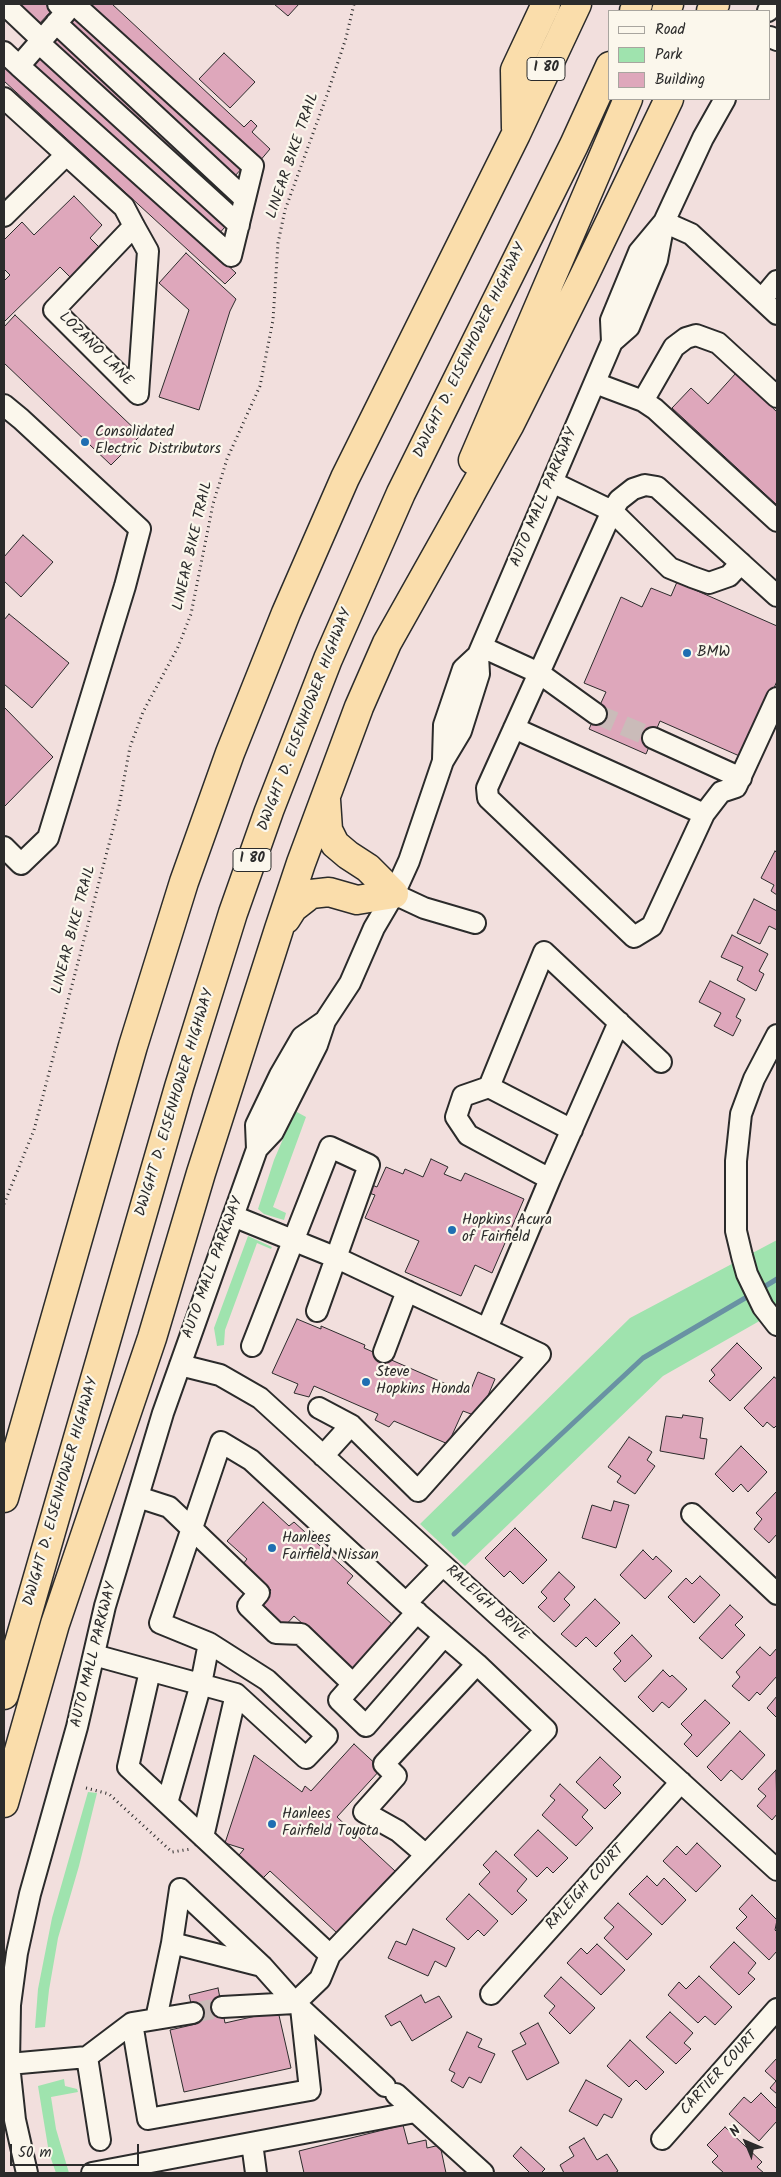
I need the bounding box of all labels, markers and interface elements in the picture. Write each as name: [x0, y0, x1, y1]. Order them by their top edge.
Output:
legend: [608, 10, 771, 100]
text: Road: [655, 18, 685, 42]
text: Park: [655, 43, 682, 67]
road number: I 80: [527, 58, 565, 80]
text: Building: [655, 68, 705, 92]
street label: LINEAR BIKE TRAIL: [264, 91, 324, 221]
street label: DWIGHT D. EISENHOWER HIGHWAY: [411, 241, 531, 461]
street label: LOZANO LANE: [54, 309, 136, 391]
place label: Consolidated Electric Distributors: [95, 424, 221, 459]
street label: AUTO MALL PARKWAY: [508, 426, 582, 570]
marker: Consolidated Electric Distributors: [79, 436, 91, 448]
street label: LINEAR BIKE TRAIL: [170, 480, 218, 612]
street label: DWIGHT D. EISENHOWER HIGHWAY: [255, 606, 357, 834]
place label: BMW: [697, 644, 730, 662]
marker: BMW: [681, 647, 693, 659]
road number: I 80: [233, 848, 271, 872]
street label: LINEAR BIKE TRAIL: [49, 864, 101, 996]
street label: DWIGHT D. EISENHOWER HIGHWAY: [133, 987, 219, 1219]
street label: AUTO MALL PARKWAY: [180, 1195, 248, 1341]
place label: Hopkins Acura of Fairfield: [462, 1212, 552, 1247]
marker: Hopkins Acura of Fairfield: [446, 1224, 458, 1236]
place label: Steve Hopkins Honda: [376, 1364, 470, 1399]
street label: DWIGHT D. EISENHOWER HIGHWAY: [21, 1376, 103, 1608]
marker: Steve Hopkins Honda: [360, 1376, 372, 1388]
place label: Hanlees Fairfield Nissan: [282, 1530, 379, 1565]
marker: Hanlees Fairfield Nissan: [266, 1542, 278, 1554]
street label: RALEIGH DRIVE: [441, 1562, 531, 1646]
street label: AUTO MALL PARKWAY: [68, 1581, 122, 1729]
place label: Hanlees Fairfield Toyota: [282, 1806, 379, 1841]
marker: Hanlees Fairfield Toyota: [266, 1818, 278, 1830]
street label: RALEIGH COURT: [543, 1842, 629, 1934]
street label: CARTIER COURT: [678, 2028, 762, 2120]
north arrow: [721, 2117, 771, 2167]
text: N: [724, 2120, 746, 2142]
scale bar: [12, 2134, 141, 2166]
text: 50 m: [18, 2141, 52, 2165]

